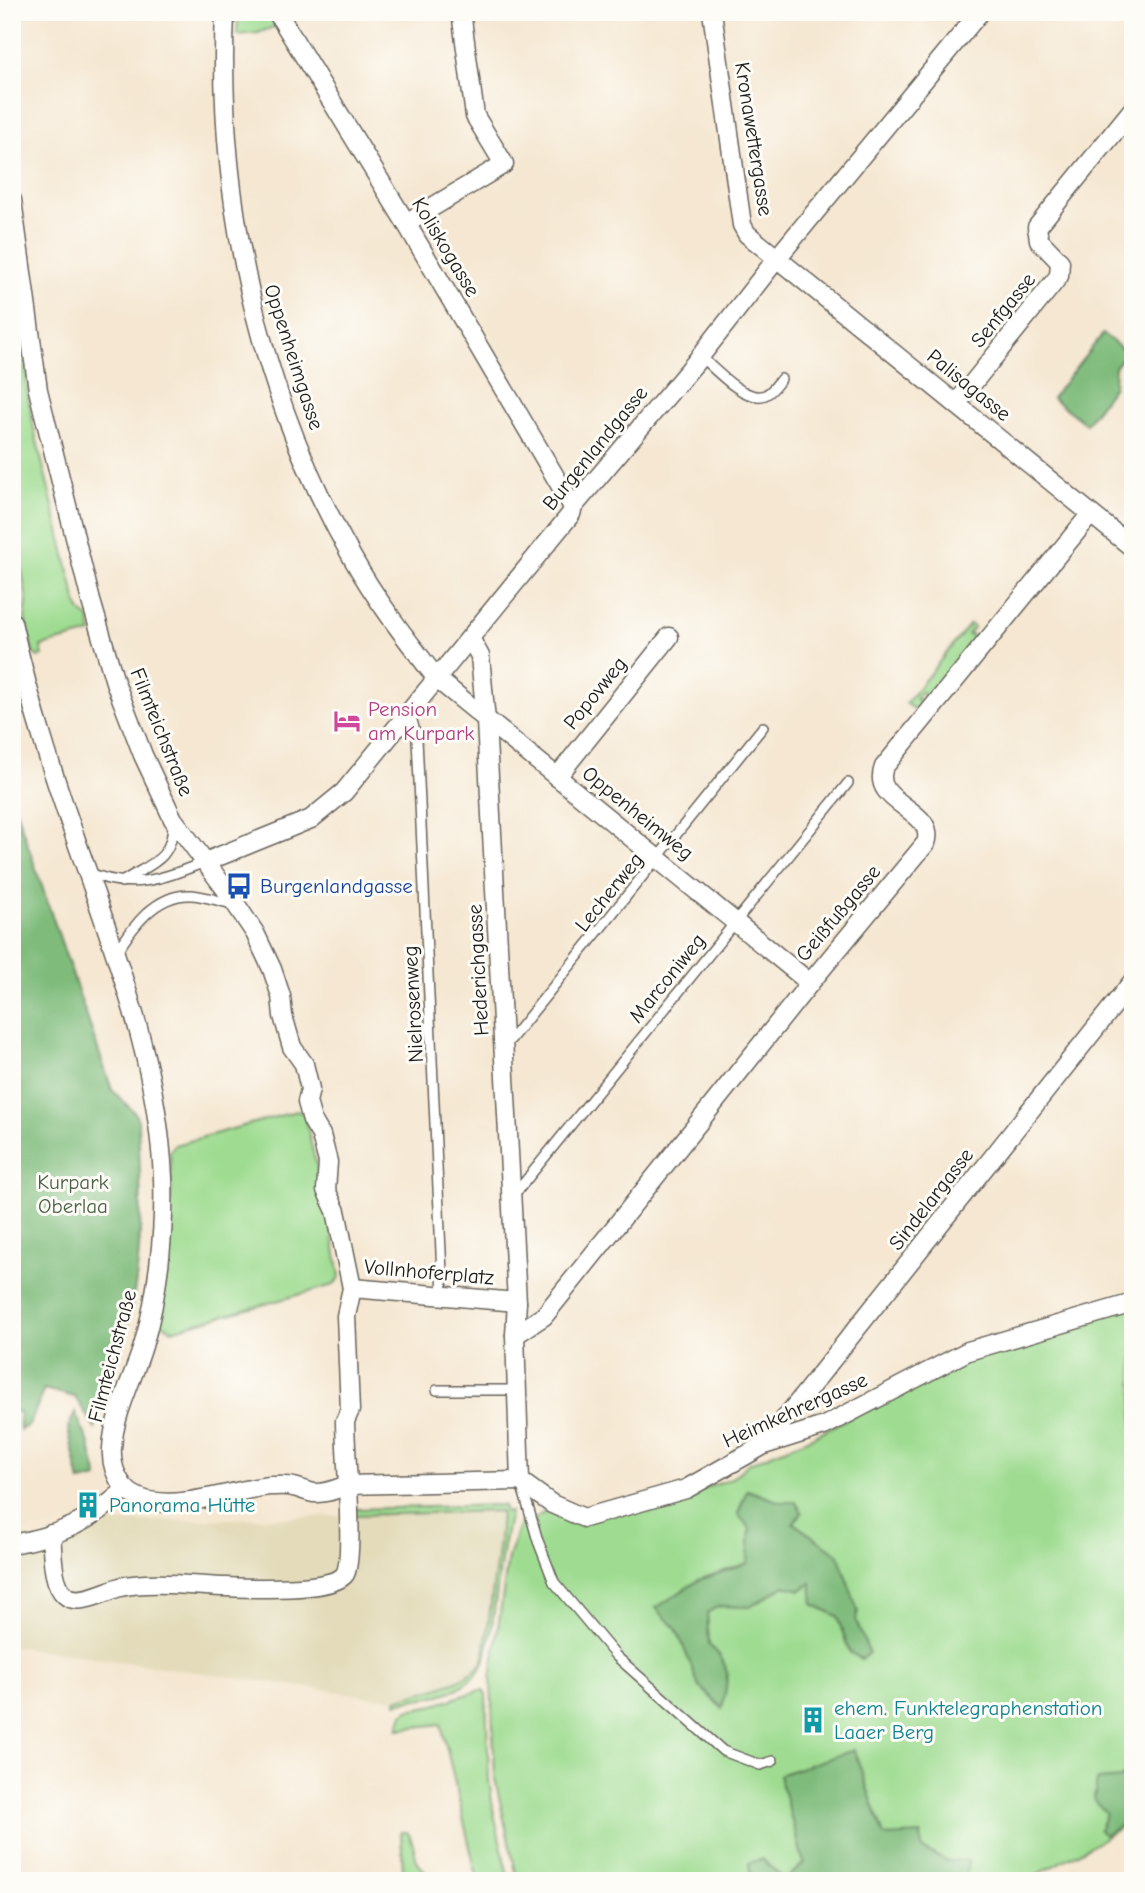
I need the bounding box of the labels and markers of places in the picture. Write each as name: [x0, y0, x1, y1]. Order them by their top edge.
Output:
place label: Pension am Kurpark: [368, 697, 475, 745]
hotel icon: Pension am Kurpark: [332, 706, 362, 736]
bus stop icon: Burgenlandgasse: [224, 871, 254, 901]
place label: Burgenlandgasse: [260, 874, 413, 898]
building icon: Panorama Hütte: [73, 1490, 103, 1520]
place label: Panorama Hütte: [109, 1493, 255, 1517]
place label: ehem. Funktelegraphenstation Laaer Berg: [834, 1696, 1102, 1744]
building icon: ehem. Funktelegraphenstation Laaer Berg: [798, 1705, 828, 1735]

